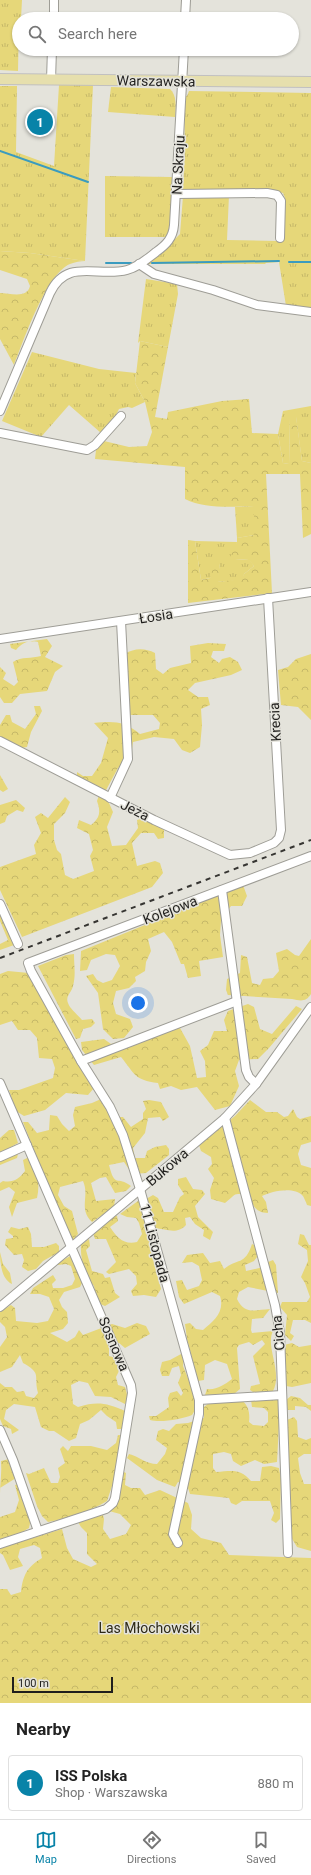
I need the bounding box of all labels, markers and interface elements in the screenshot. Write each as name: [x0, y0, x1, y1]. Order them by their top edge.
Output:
search box: [12, 12, 299, 56]
icon: search: [26, 23, 48, 45]
text: Search here: [58, 25, 137, 43]
street label: Warszawska: [116, 72, 196, 90]
pin: 1: [27, 107, 53, 137]
street label: Na Skraju: [168, 135, 188, 195]
street label: Łosia: [138, 605, 174, 627]
street label: Krecia: [266, 702, 284, 742]
street label: Jeża: [118, 796, 152, 824]
street label: Kolejowa: [141, 892, 199, 928]
your location: [128, 993, 148, 1013]
street label: Bukowa: [143, 1145, 191, 1189]
street label: 11 Listopada: [137, 1202, 173, 1284]
street label: Sosnowa: [95, 1314, 133, 1374]
street label: Cicha: [268, 1315, 288, 1351]
park label: Las Młochowski: [98, 1620, 200, 1636]
scale bar: [12, 1675, 113, 1694]
text: 100 m: [18, 1677, 49, 1690]
text: Nearby: [16, 1719, 71, 1739]
text: ISS Polska: [55, 1767, 127, 1785]
text: 1: [26, 1776, 34, 1791]
text: 880 m: [257, 1776, 294, 1791]
text: Shop · Warszawska: [55, 1785, 168, 1800]
tab: Map: [35, 1829, 57, 1866]
tab: Directions: [127, 1829, 176, 1866]
tab: Saved: [246, 1829, 276, 1866]

